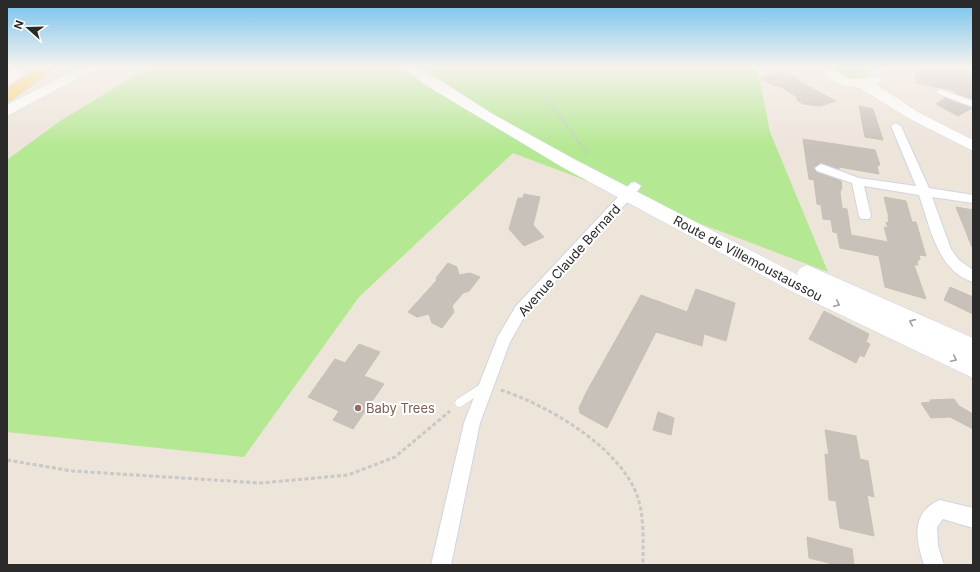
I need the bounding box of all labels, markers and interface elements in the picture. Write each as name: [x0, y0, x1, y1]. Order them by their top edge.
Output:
north arrow: [8, 8, 48, 48]
text: N: [11, 18, 27, 31]
street label: Avenue Claude Bernard: [515, 201, 623, 319]
street label: Route de Villemoustaussou: [671, 212, 825, 304]
one-way arrow: [832, 299, 840, 307]
one-way arrow: [909, 318, 916, 326]
one-way arrow: [950, 354, 958, 362]
place label: Baby Trees: [366, 400, 435, 416]
marker: Baby Trees: [353, 403, 363, 413]

